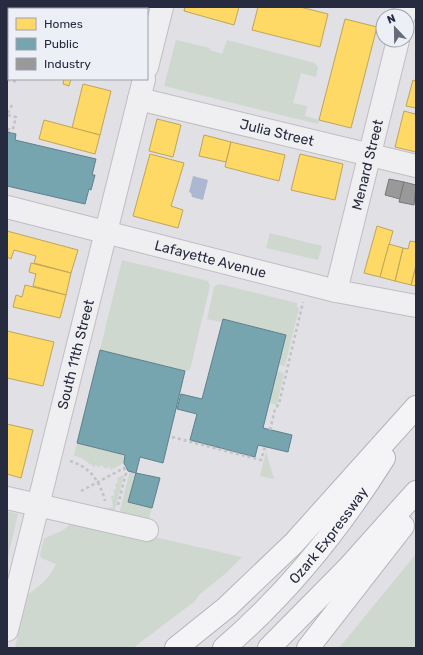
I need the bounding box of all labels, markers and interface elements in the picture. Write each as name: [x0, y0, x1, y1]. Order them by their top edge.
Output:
legend: [8, 8, 148, 80]
north arrow: [375, 8, 415, 48]
text: N: [385, 12, 398, 27]
text: Homes: [44, 17, 83, 31]
text: Public: [44, 37, 79, 51]
text: Industry: [44, 57, 91, 71]
street label: Julia Street: [238, 115, 316, 150]
street label: Menard Street: [348, 117, 387, 212]
street label: Lafayette Avenue: [153, 237, 268, 281]
street label: South 11th Street: [54, 297, 97, 411]
street label: Ozark Expressway: [285, 483, 371, 587]

